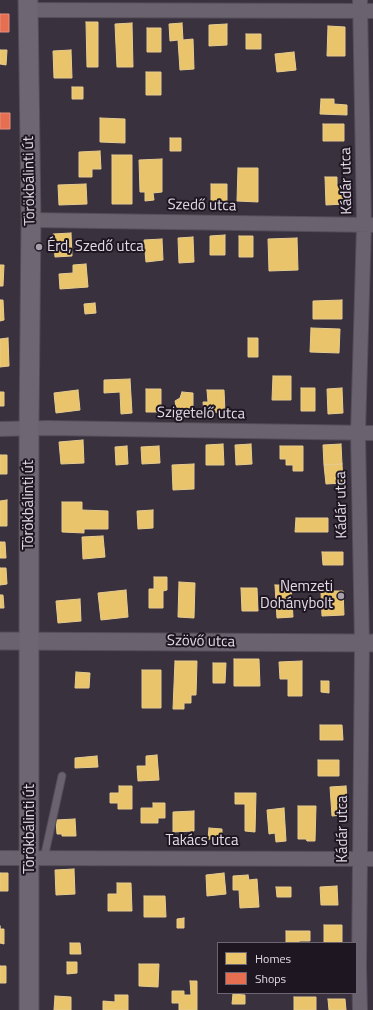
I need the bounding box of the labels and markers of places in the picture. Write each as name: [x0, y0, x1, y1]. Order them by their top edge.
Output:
place label: Érd, Szedő utca: [47, 238, 144, 256]
marker: Érd, Szedő utca: [34, 242, 44, 252]
place label: Nemzeti Dohánybolt: [260, 578, 333, 613]
marker: Nemzeti Dohánybolt: [336, 591, 346, 601]

